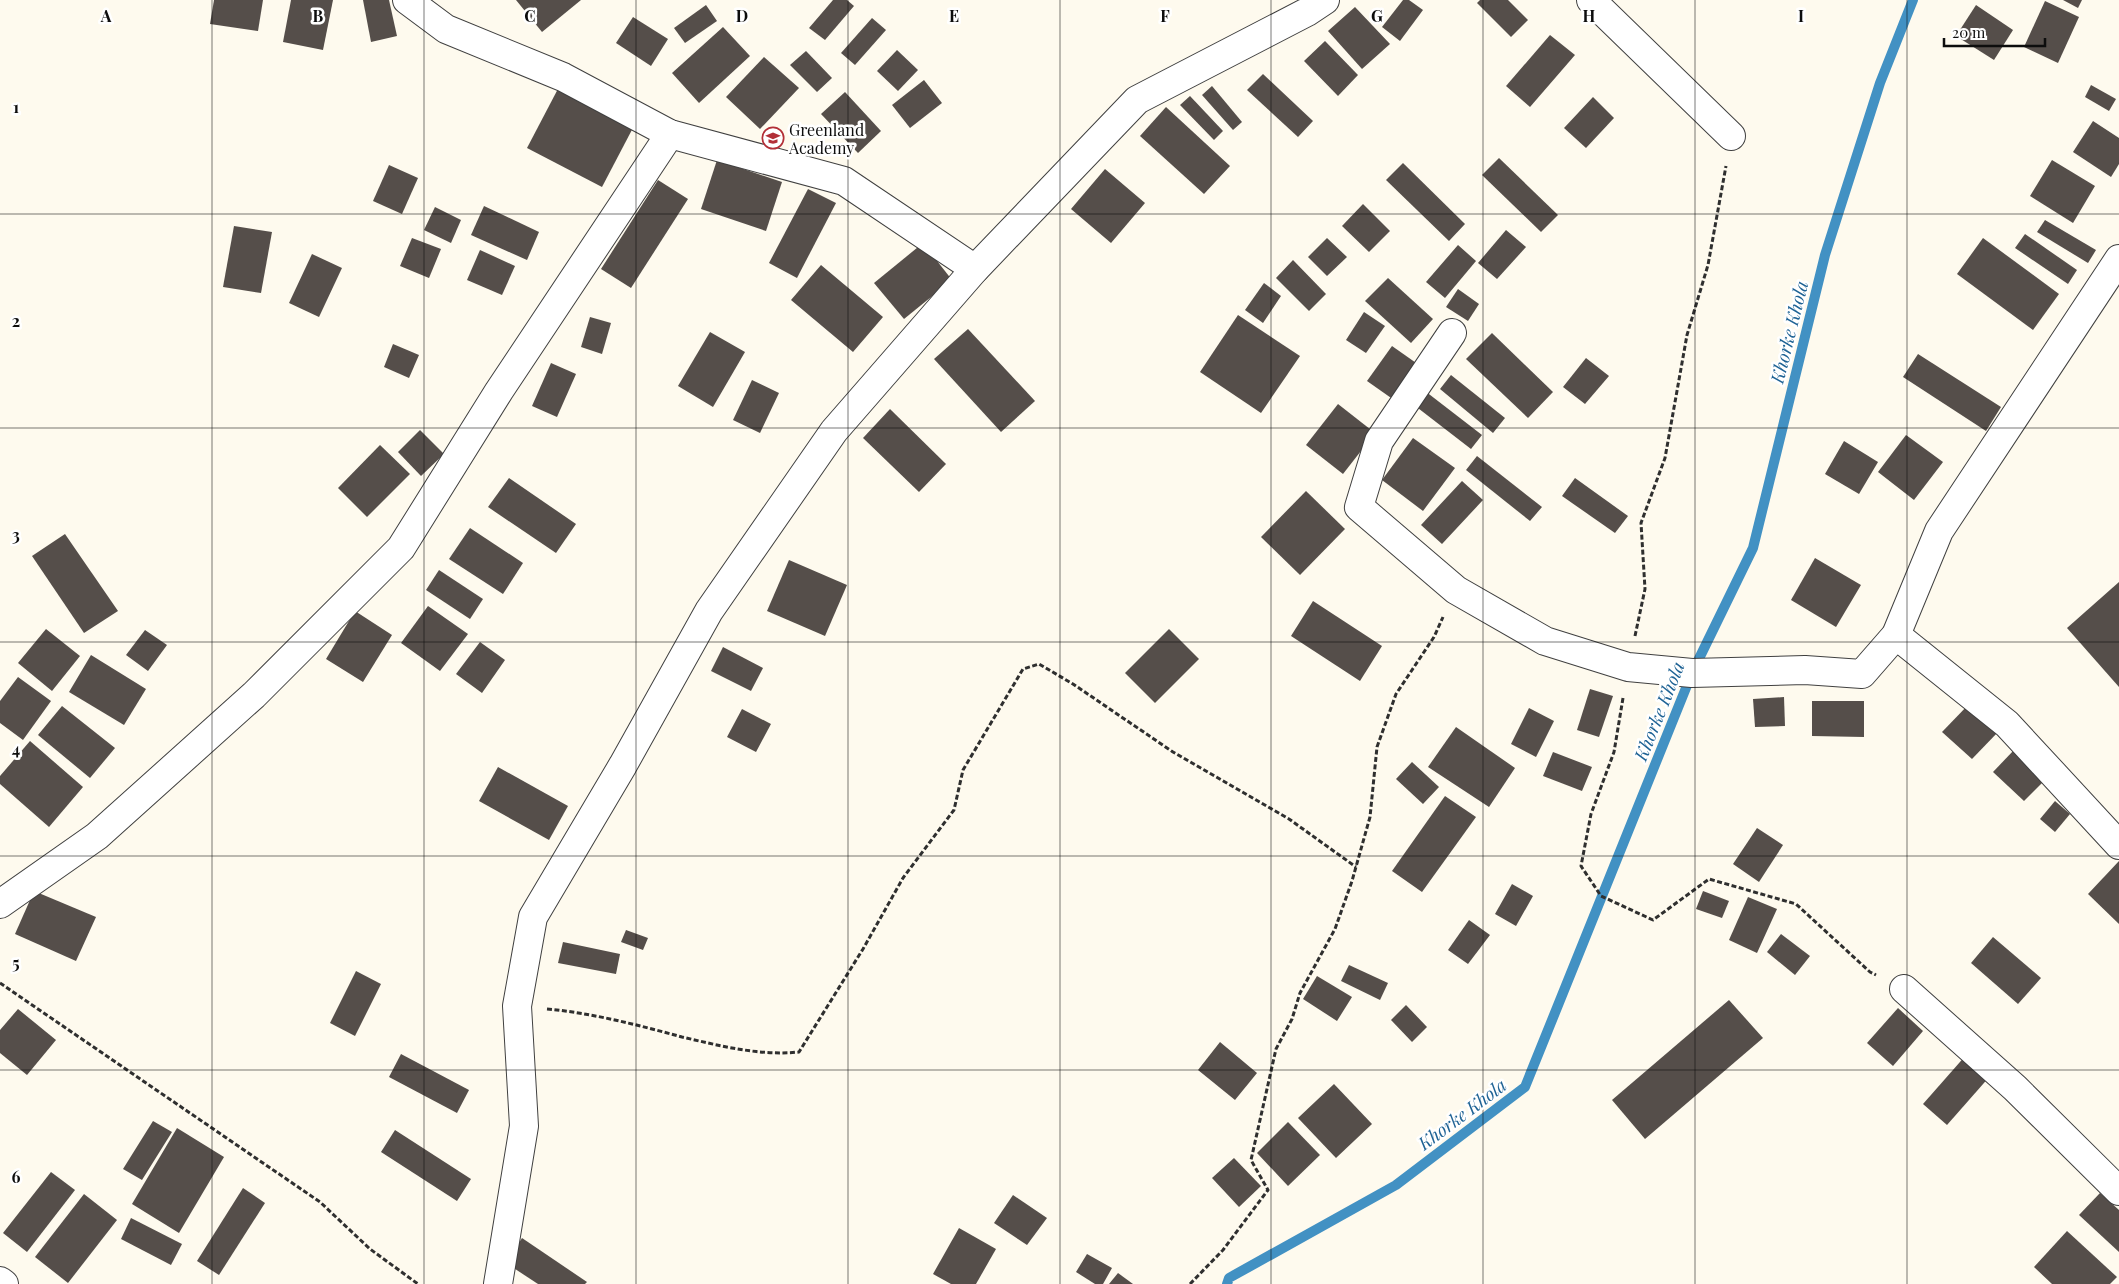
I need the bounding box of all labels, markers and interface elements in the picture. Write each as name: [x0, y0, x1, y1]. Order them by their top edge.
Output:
text: A: [100, 5, 112, 26]
text: B: [313, 5, 324, 26]
text: C: [524, 5, 536, 26]
text: D: [736, 5, 748, 26]
text: E: [949, 5, 959, 26]
text: F: [1160, 5, 1170, 26]
text: G: [1371, 5, 1383, 26]
text: H: [1583, 5, 1596, 26]
text: I: [1798, 5, 1804, 26]
scale bar: [1944, 15, 2045, 47]
text: 20 m: [1952, 22, 1986, 42]
text: 1: [13, 96, 19, 117]
place label: Greenland Academy: [788, 119, 864, 158]
school or university icon: Greenland Academy: [761, 126, 785, 150]
water label: Khorke Khola: [1764, 278, 1813, 387]
text: 2: [12, 310, 20, 331]
text: 3: [12, 524, 20, 545]
water label: Khorke Khola: [1628, 658, 1690, 765]
text: 4: [12, 738, 20, 759]
text: 5: [12, 952, 20, 973]
water label: Khorke Khola: [1412, 1073, 1511, 1156]
text: 6: [12, 1166, 21, 1187]

